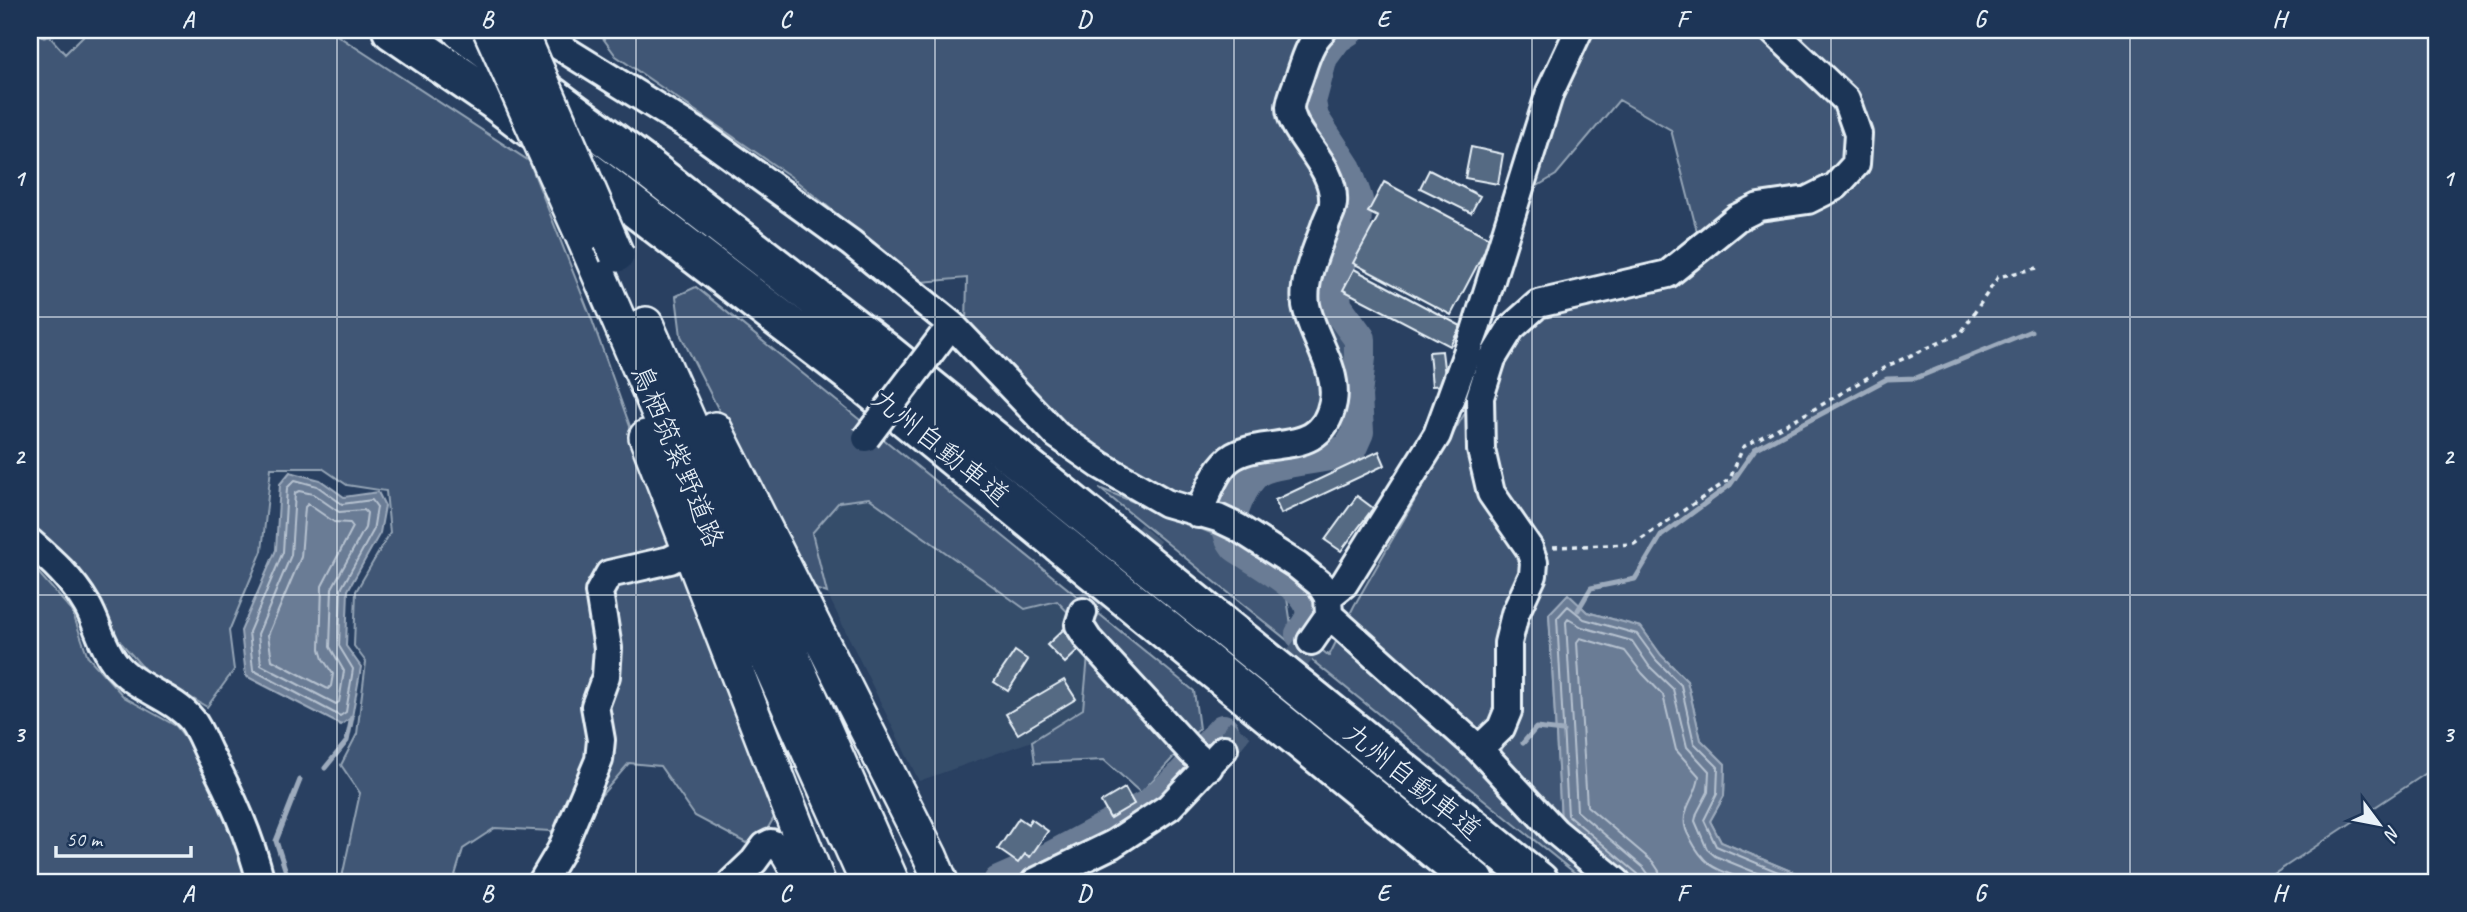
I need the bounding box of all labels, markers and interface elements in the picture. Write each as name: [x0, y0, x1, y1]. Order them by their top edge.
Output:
text: A: [182, 5, 196, 34]
text: B: [481, 5, 495, 34]
text: C: [780, 5, 794, 34]
text: D: [1077, 5, 1093, 34]
text: E: [1377, 5, 1393, 34]
text: F: [1677, 5, 1693, 34]
text: G: [1974, 5, 1989, 34]
text: H: [2272, 5, 2290, 34]
text: 1: [14, 164, 27, 193]
text: 1: [2443, 164, 2456, 193]
street label: 鳥栖筑紫野道路: [624, 359, 732, 553]
street label: 九州自動車道: [865, 381, 1017, 513]
text: 2: [14, 442, 27, 471]
text: 2: [2443, 442, 2456, 471]
street label: 九州自動車道: [1337, 715, 1489, 847]
text: 3: [14, 720, 27, 749]
text: 3: [2443, 720, 2456, 749]
north arrow: [2344, 790, 2414, 860]
scale bar: [56, 814, 191, 858]
text: N: [2378, 821, 2406, 847]
text: 50 m: [66, 826, 104, 852]
text: A: [182, 879, 196, 908]
text: B: [481, 879, 495, 908]
text: C: [780, 879, 794, 908]
text: D: [1077, 879, 1093, 908]
text: E: [1377, 879, 1393, 908]
text: F: [1677, 879, 1693, 908]
text: G: [1974, 879, 1989, 908]
text: H: [2272, 879, 2290, 908]

